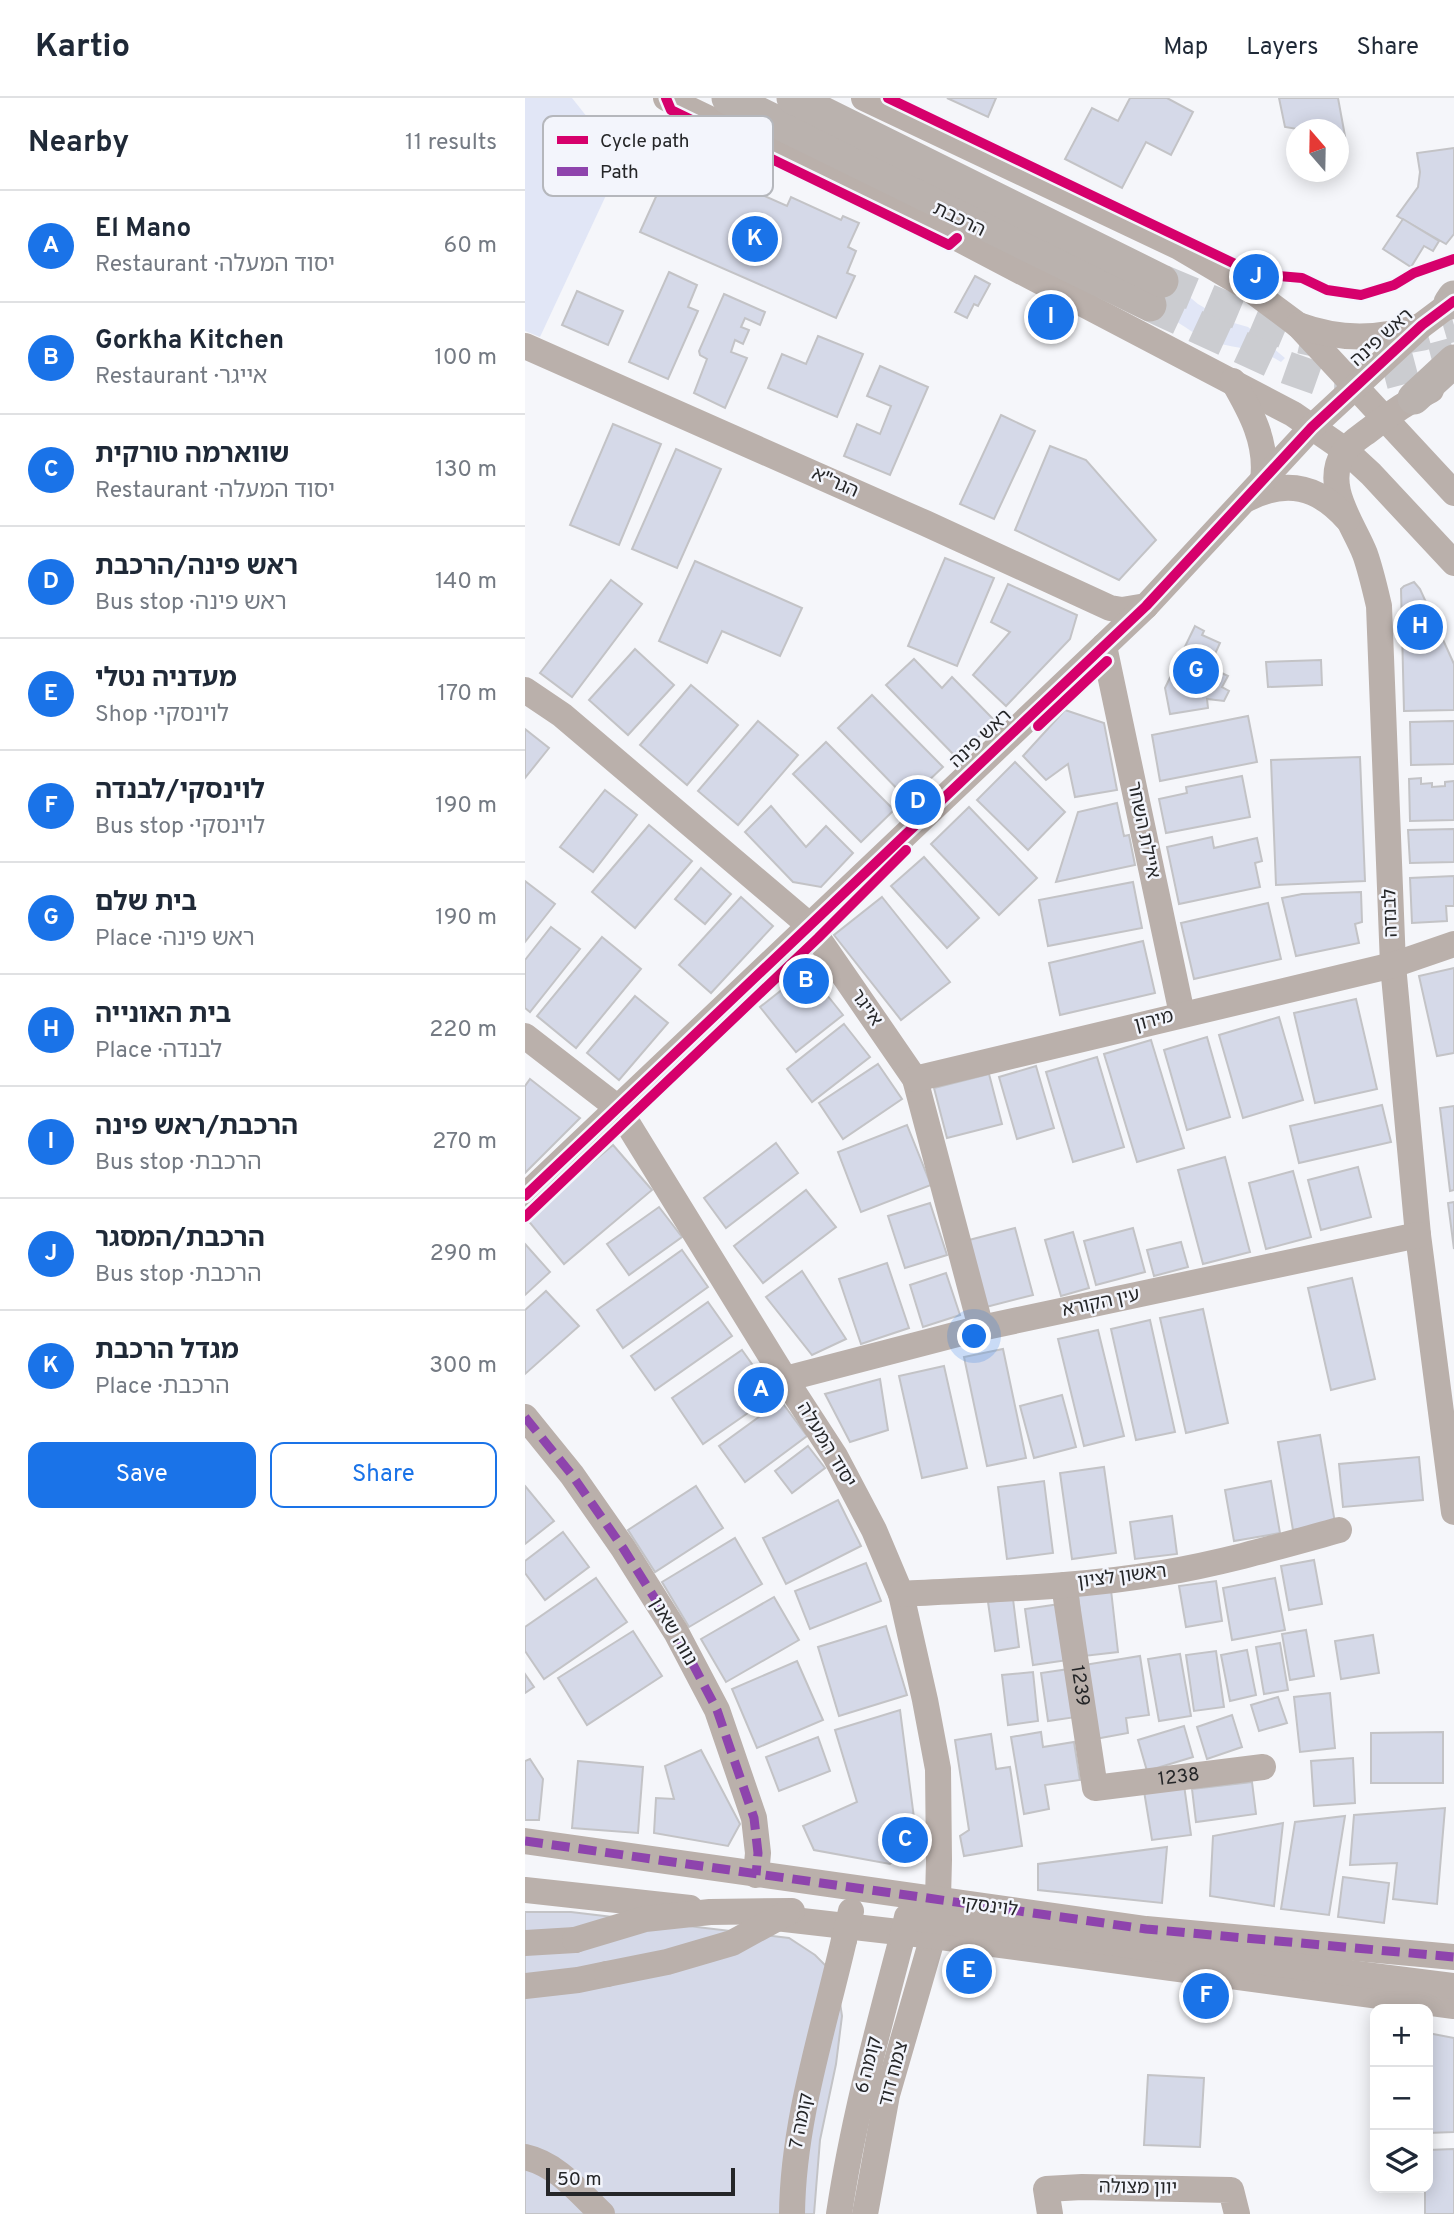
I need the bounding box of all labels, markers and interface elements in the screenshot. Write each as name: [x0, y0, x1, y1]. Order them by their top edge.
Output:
text: Kartio: [35, 27, 130, 69]
text: Map: [1163, 33, 1208, 63]
text: Layers: [1246, 33, 1318, 63]
text: Share: [1356, 33, 1419, 63]
legend: [543, 116, 773, 196]
north arrow: [1286, 119, 1349, 182]
text: Nearby: [28, 125, 129, 162]
text: 11 results: [405, 129, 497, 158]
text: Cycle path: [600, 130, 689, 154]
text: Path: [600, 161, 639, 185]
street label: הרכבת: [929, 197, 989, 243]
text: El Mano: [95, 213, 191, 246]
pin: K: [732, 213, 778, 265]
text: A: [43, 232, 59, 261]
text: 60 m: [444, 232, 497, 261]
text: Restaurant · יסוד המעלה: [95, 251, 335, 280]
pin: J: [1233, 251, 1279, 303]
pin: I: [1028, 291, 1074, 343]
street label: ראש פינה: [1346, 304, 1418, 372]
text: Gorkha Kitchen: [95, 325, 284, 358]
text: B: [43, 344, 59, 373]
text: 100 m: [434, 344, 497, 373]
text: Restaurant · אייגר: [95, 363, 267, 392]
text: שווארמה טורקית: [95, 439, 290, 472]
text: C: [44, 456, 58, 485]
text: 130 m: [435, 456, 497, 485]
street label: הגר"א: [808, 462, 862, 504]
text: Restaurant · יסוד המעלה: [95, 477, 335, 506]
text: ראש פינה/הרכבת: [95, 551, 298, 584]
text: D: [43, 568, 59, 597]
text: 140 m: [435, 568, 497, 597]
text: Bus stop · ראש פינה: [95, 589, 287, 618]
pin: H: [1397, 601, 1443, 653]
pin: G: [1173, 645, 1219, 697]
text: מעדניה נטלי: [95, 663, 237, 696]
text: E: [44, 680, 58, 709]
text: 170 m: [438, 680, 497, 709]
text: Shop · לוינסקי: [95, 701, 229, 730]
street label: ראש פינה: [945, 704, 1017, 774]
text: לוינסקי/לבנדה: [95, 775, 265, 808]
pin: D: [895, 776, 941, 828]
street label: איילת השחר: [1121, 779, 1165, 881]
text: F: [44, 792, 58, 821]
text: 190 m: [435, 792, 497, 821]
text: Bus stop · לוינסקי: [95, 813, 265, 842]
text: בית שלם: [95, 887, 197, 920]
street label: לבנדה: [1378, 888, 1404, 938]
text: G: [43, 904, 59, 933]
text: 190 m: [435, 904, 497, 933]
text: Place · ראש פינה: [95, 925, 255, 954]
pin: B: [783, 955, 829, 1007]
street label: אייגר: [845, 985, 887, 1031]
text: בית האונייה: [95, 999, 231, 1032]
street label: מירון: [1132, 1005, 1176, 1037]
text: H: [43, 1016, 59, 1045]
text: 220 m: [429, 1016, 497, 1045]
text: Place · לבנדה: [95, 1037, 222, 1066]
text: הרכבת/ראש פינה: [95, 1111, 298, 1144]
text: I: [48, 1128, 54, 1157]
text: 270 m: [432, 1128, 497, 1157]
text: Bus stop · הרכבת: [95, 1149, 262, 1178]
text: הרכבת/המסגר: [95, 1223, 265, 1256]
text: J: [45, 1240, 57, 1269]
text: 290 m: [430, 1240, 497, 1269]
text: Bus stop · הרכבת: [95, 1261, 262, 1290]
street label: עין הקורא: [1060, 1283, 1142, 1323]
your location: [957, 1319, 991, 1353]
text: מגדל הרכבת: [95, 1335, 239, 1368]
text: K: [43, 1352, 59, 1381]
text: 300 m: [429, 1352, 497, 1381]
pin: A: [738, 1364, 784, 1416]
text: Place · הרכבת: [95, 1373, 230, 1402]
street label: יסוד המעלה: [791, 1398, 861, 1492]
button: Save: [28, 1442, 256, 1508]
button: Share: [270, 1442, 497, 1508]
street label: ראשון לציון: [1076, 1560, 1168, 1594]
street label: נווה שאנן: [644, 1594, 702, 1670]
street label: 1239: [1064, 1664, 1094, 1708]
street label: 1238: [1157, 1763, 1201, 1792]
pin: C: [882, 1814, 928, 1866]
street label: לוינסקי: [959, 1891, 1020, 1923]
pin: E: [946, 1945, 992, 1997]
pin: F: [1183, 1970, 1229, 2022]
map controls: [1370, 2004, 1433, 2193]
button: +: [1370, 2004, 1433, 2067]
street label: קומה 6: [850, 2034, 888, 2096]
street label: צמח דוד: [874, 2039, 914, 2109]
button: −: [1370, 2067, 1433, 2130]
street label: קומה 7: [785, 2091, 819, 2151]
button: layers: [1370, 2130, 1433, 2193]
scale bar: [546, 2165, 735, 2197]
text: 50 m: [557, 2168, 602, 2192]
street label: יוון מצולה: [1099, 2175, 1177, 2201]

